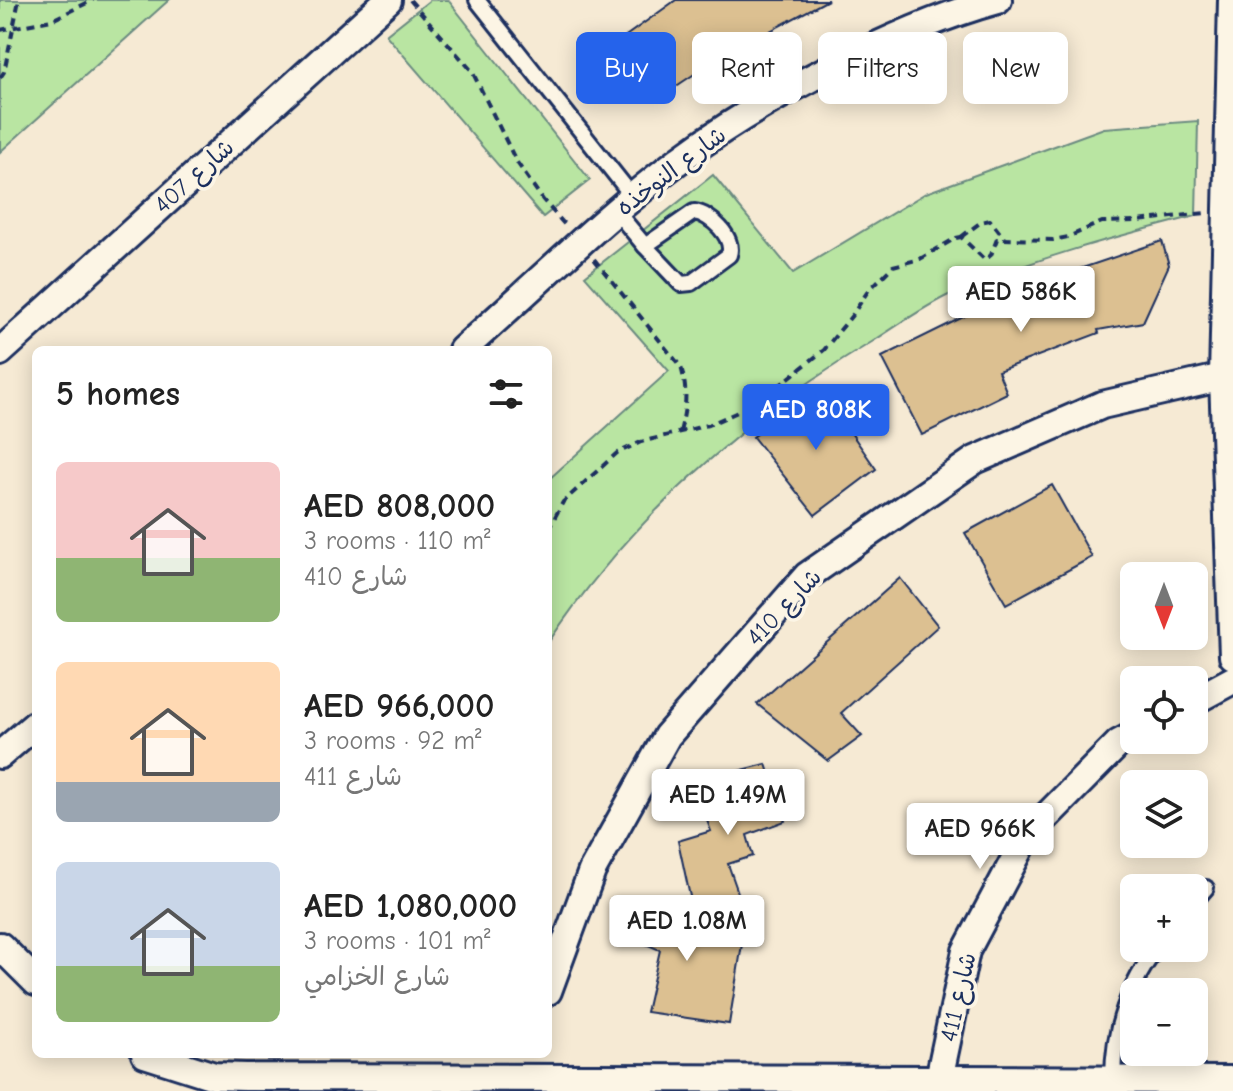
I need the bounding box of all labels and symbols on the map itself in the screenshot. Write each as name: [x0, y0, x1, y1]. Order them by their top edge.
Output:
street label: شارع النوخذه: [611, 121, 733, 224]
street label: شارع 407: [148, 133, 242, 221]
pin: AED 586K: [938, 266, 1104, 334]
pin: AED 808K: [733, 384, 899, 452]
north arrow: [1120, 562, 1208, 650]
street label: شارع 410: [741, 563, 829, 653]
pin: AED 1.49M: [636, 769, 820, 837]
pin: AED 966K: [897, 803, 1063, 871]
pin: AED 1.08M: [595, 895, 779, 963]
street label: شارع 411: [934, 950, 985, 1045]

